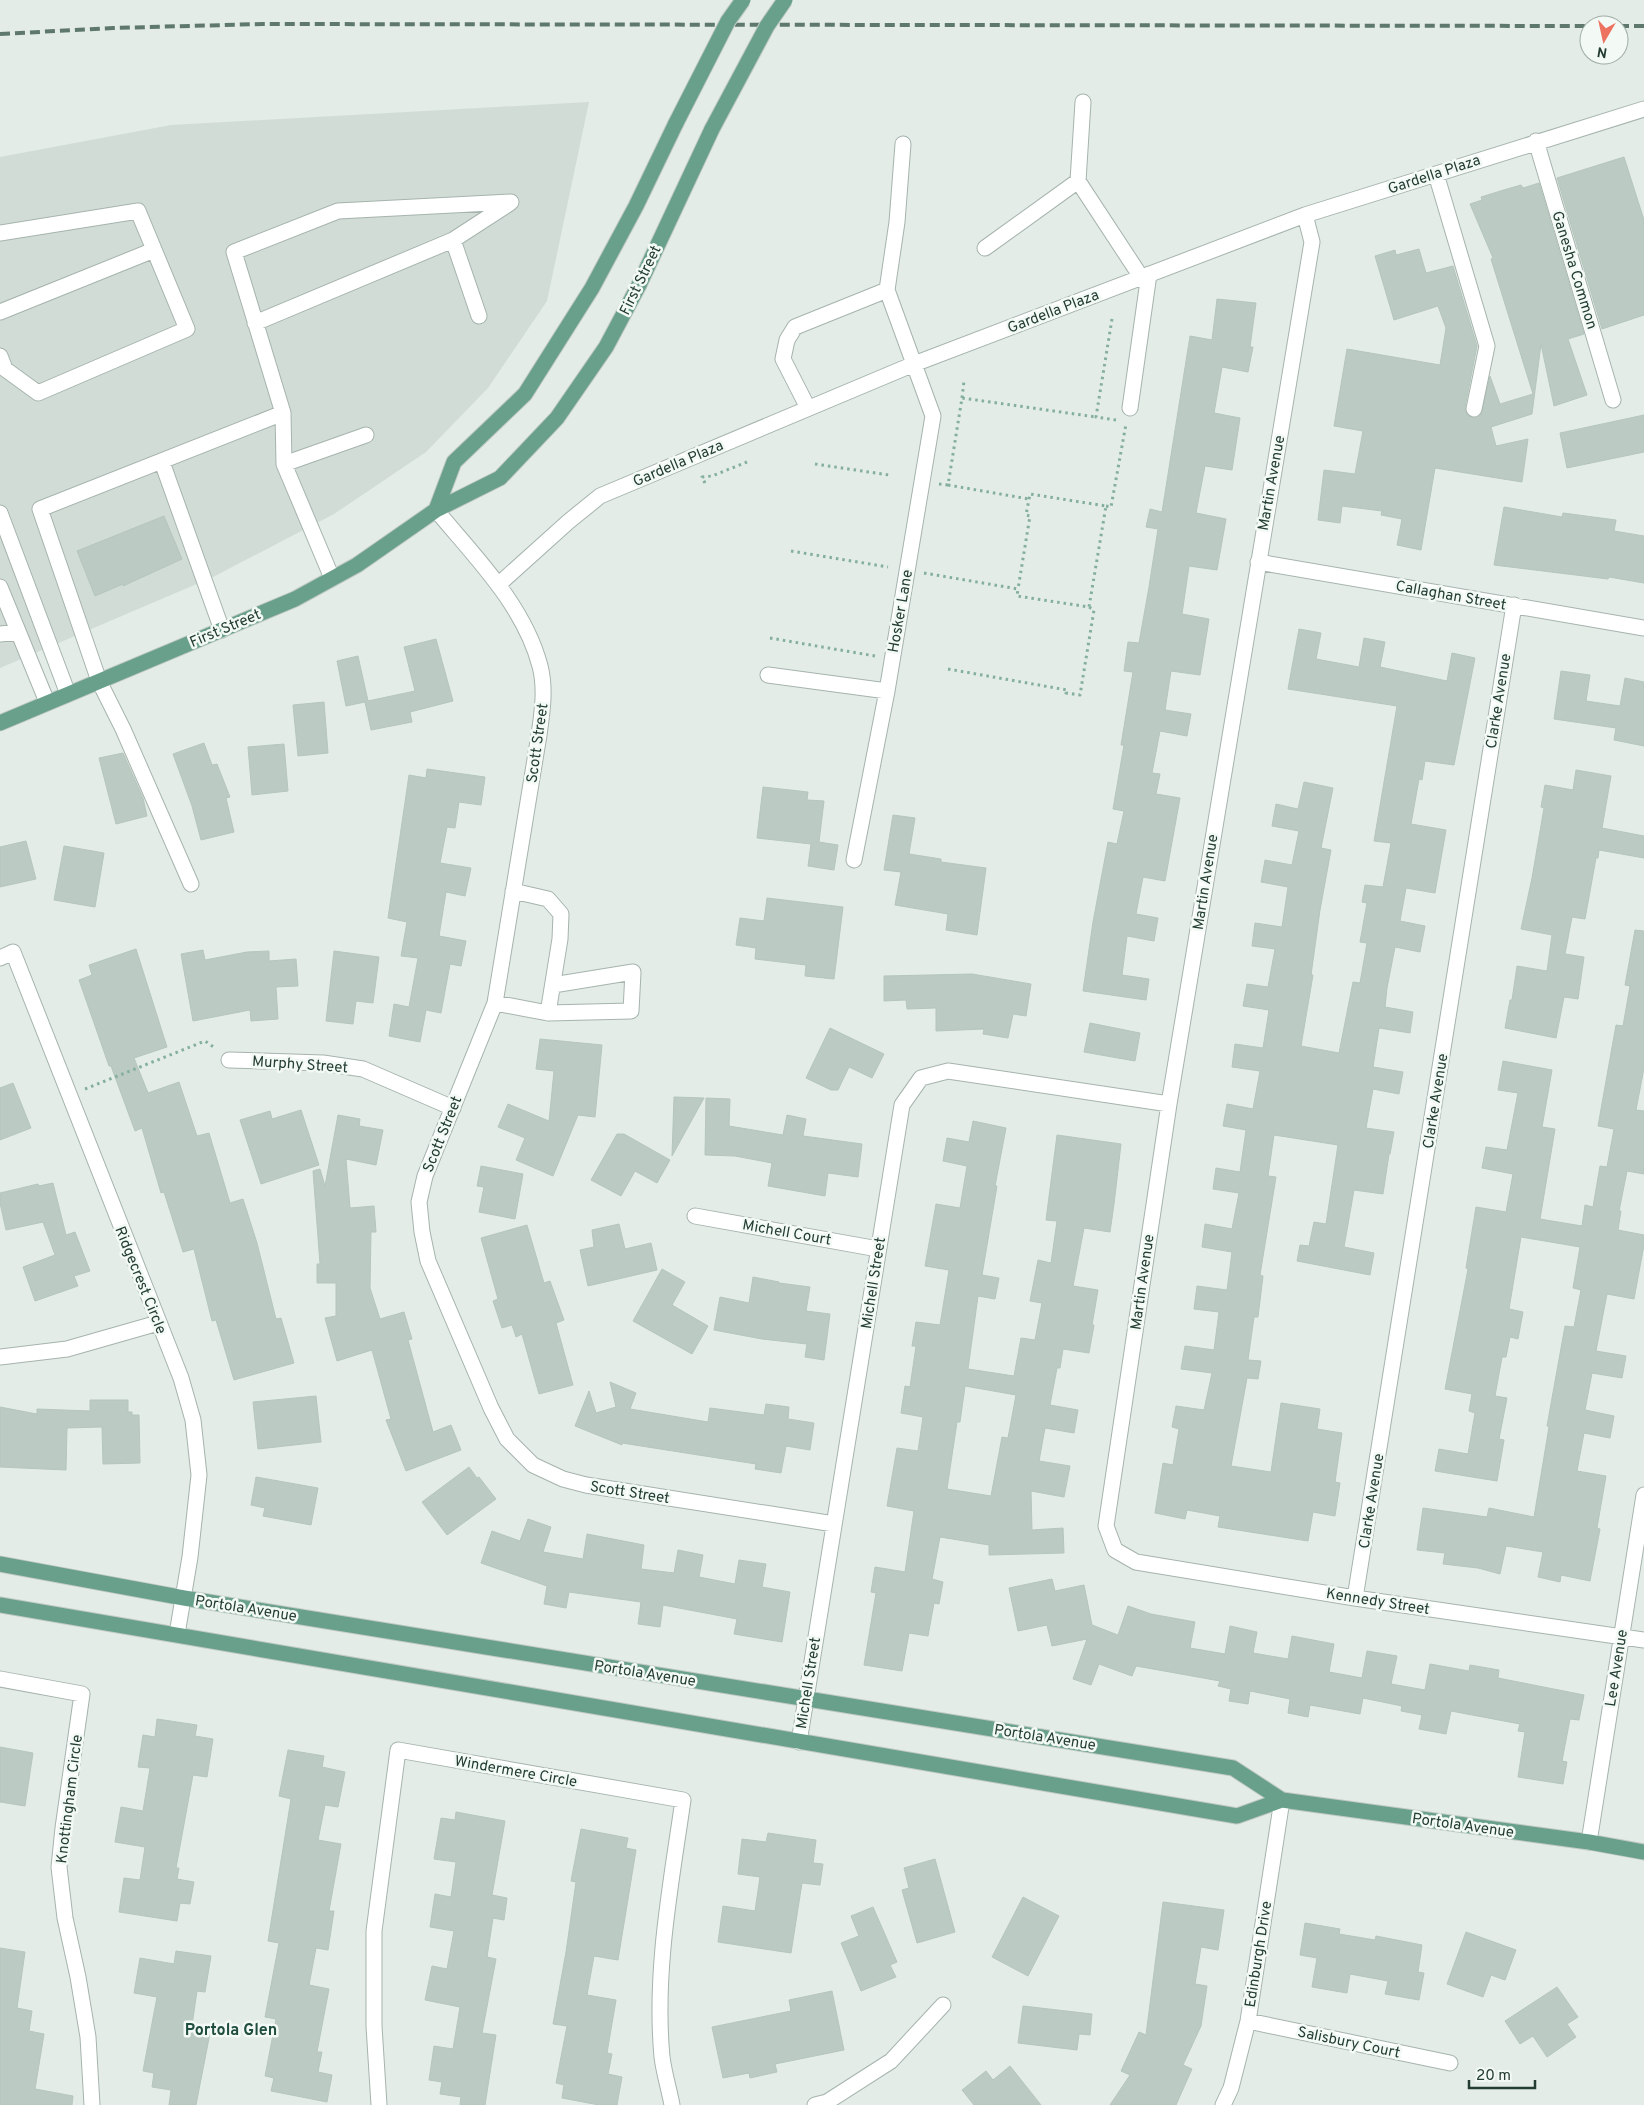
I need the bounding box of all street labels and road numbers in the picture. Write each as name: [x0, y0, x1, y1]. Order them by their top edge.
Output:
street label: Gardella Plaza: [1386, 152, 1483, 199]
street label: Ganesha Common: [1547, 209, 1601, 332]
street label: First Street: [616, 243, 666, 319]
street label: Gardella Plaza: [1005, 286, 1102, 339]
street label: Martin Avenue: [1255, 434, 1290, 532]
street label: Gardella Plaza: [631, 437, 727, 492]
street label: Hosker Lane: [885, 568, 918, 654]
street label: Callaghan Street: [1394, 577, 1507, 616]
street label: First Street: [187, 606, 264, 653]
street label: Clarke Avenue: [1483, 652, 1516, 750]
street label: Scott Street: [523, 702, 553, 784]
street label: Martin Avenue: [1190, 833, 1223, 931]
street label: Clarke Avenue: [1420, 1052, 1453, 1150]
street label: Murphy Street: [251, 1053, 348, 1078]
street label: Scott Street: [420, 1094, 467, 1175]
street label: Michell Court: [741, 1216, 833, 1251]
street label: Ridgecrest Circle: [109, 1224, 170, 1337]
street label: Martin Avenue: [1127, 1233, 1160, 1331]
street label: Michell Street: [858, 1236, 891, 1331]
street label: Clarke Avenue: [1356, 1452, 1389, 1550]
street label: Scott Street: [589, 1478, 671, 1509]
street label: Kennedy Street: [1325, 1585, 1431, 1620]
street label: Portola Avenue: [194, 1592, 298, 1627]
street label: Lee Avenue: [1602, 1628, 1633, 1708]
street label: Michell Street: [793, 1636, 826, 1731]
street label: Portola Avenue: [593, 1657, 697, 1692]
street label: Portola Avenue: [993, 1721, 1097, 1756]
street label: Knottingham Circle: [53, 1734, 88, 1865]
street label: Windermere Circle: [453, 1752, 579, 1793]
street label: Portola Avenue: [1411, 1810, 1515, 1843]
street label: Edinburgh Drive: [1242, 1900, 1277, 2009]
street label: Salisbury Court: [1296, 2023, 1402, 2064]

